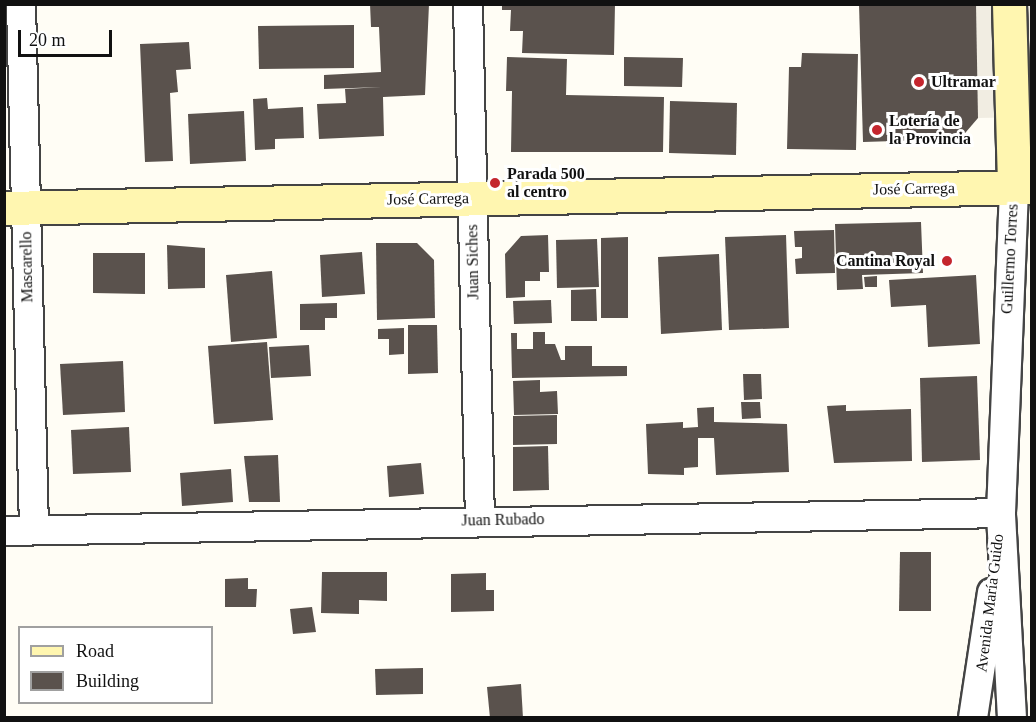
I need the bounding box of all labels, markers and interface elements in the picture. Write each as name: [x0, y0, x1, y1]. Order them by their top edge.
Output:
scale bar: [21, 18, 116, 56]
text: 20 m: [29, 30, 66, 50]
place label: Ultramar: [931, 72, 996, 92]
marker: Ultramar: [912, 75, 926, 89]
place label: Lotería de la Provincia: [889, 111, 971, 149]
marker: Lotería de la Provincia: [870, 123, 884, 137]
place label: Parada 500 al centro: [507, 164, 585, 202]
marker: Parada 500 al centro: [488, 176, 502, 190]
street label: José Carrega: [873, 179, 955, 199]
street label: José Carrega: [387, 189, 469, 209]
street label: Guillermo Torres: [998, 203, 1022, 315]
street label: Juan Siches: [463, 224, 483, 300]
street label: Mascarello: [17, 231, 37, 303]
place label: Cantina Royal: [836, 251, 935, 271]
marker: Cantina Royal: [940, 254, 954, 268]
street label: Juan Rubado: [461, 510, 545, 530]
street label: Avenida María Guido: [972, 533, 1008, 673]
legend: [18, 626, 213, 704]
text: Road: [76, 641, 114, 661]
text: Building: [76, 671, 139, 691]

